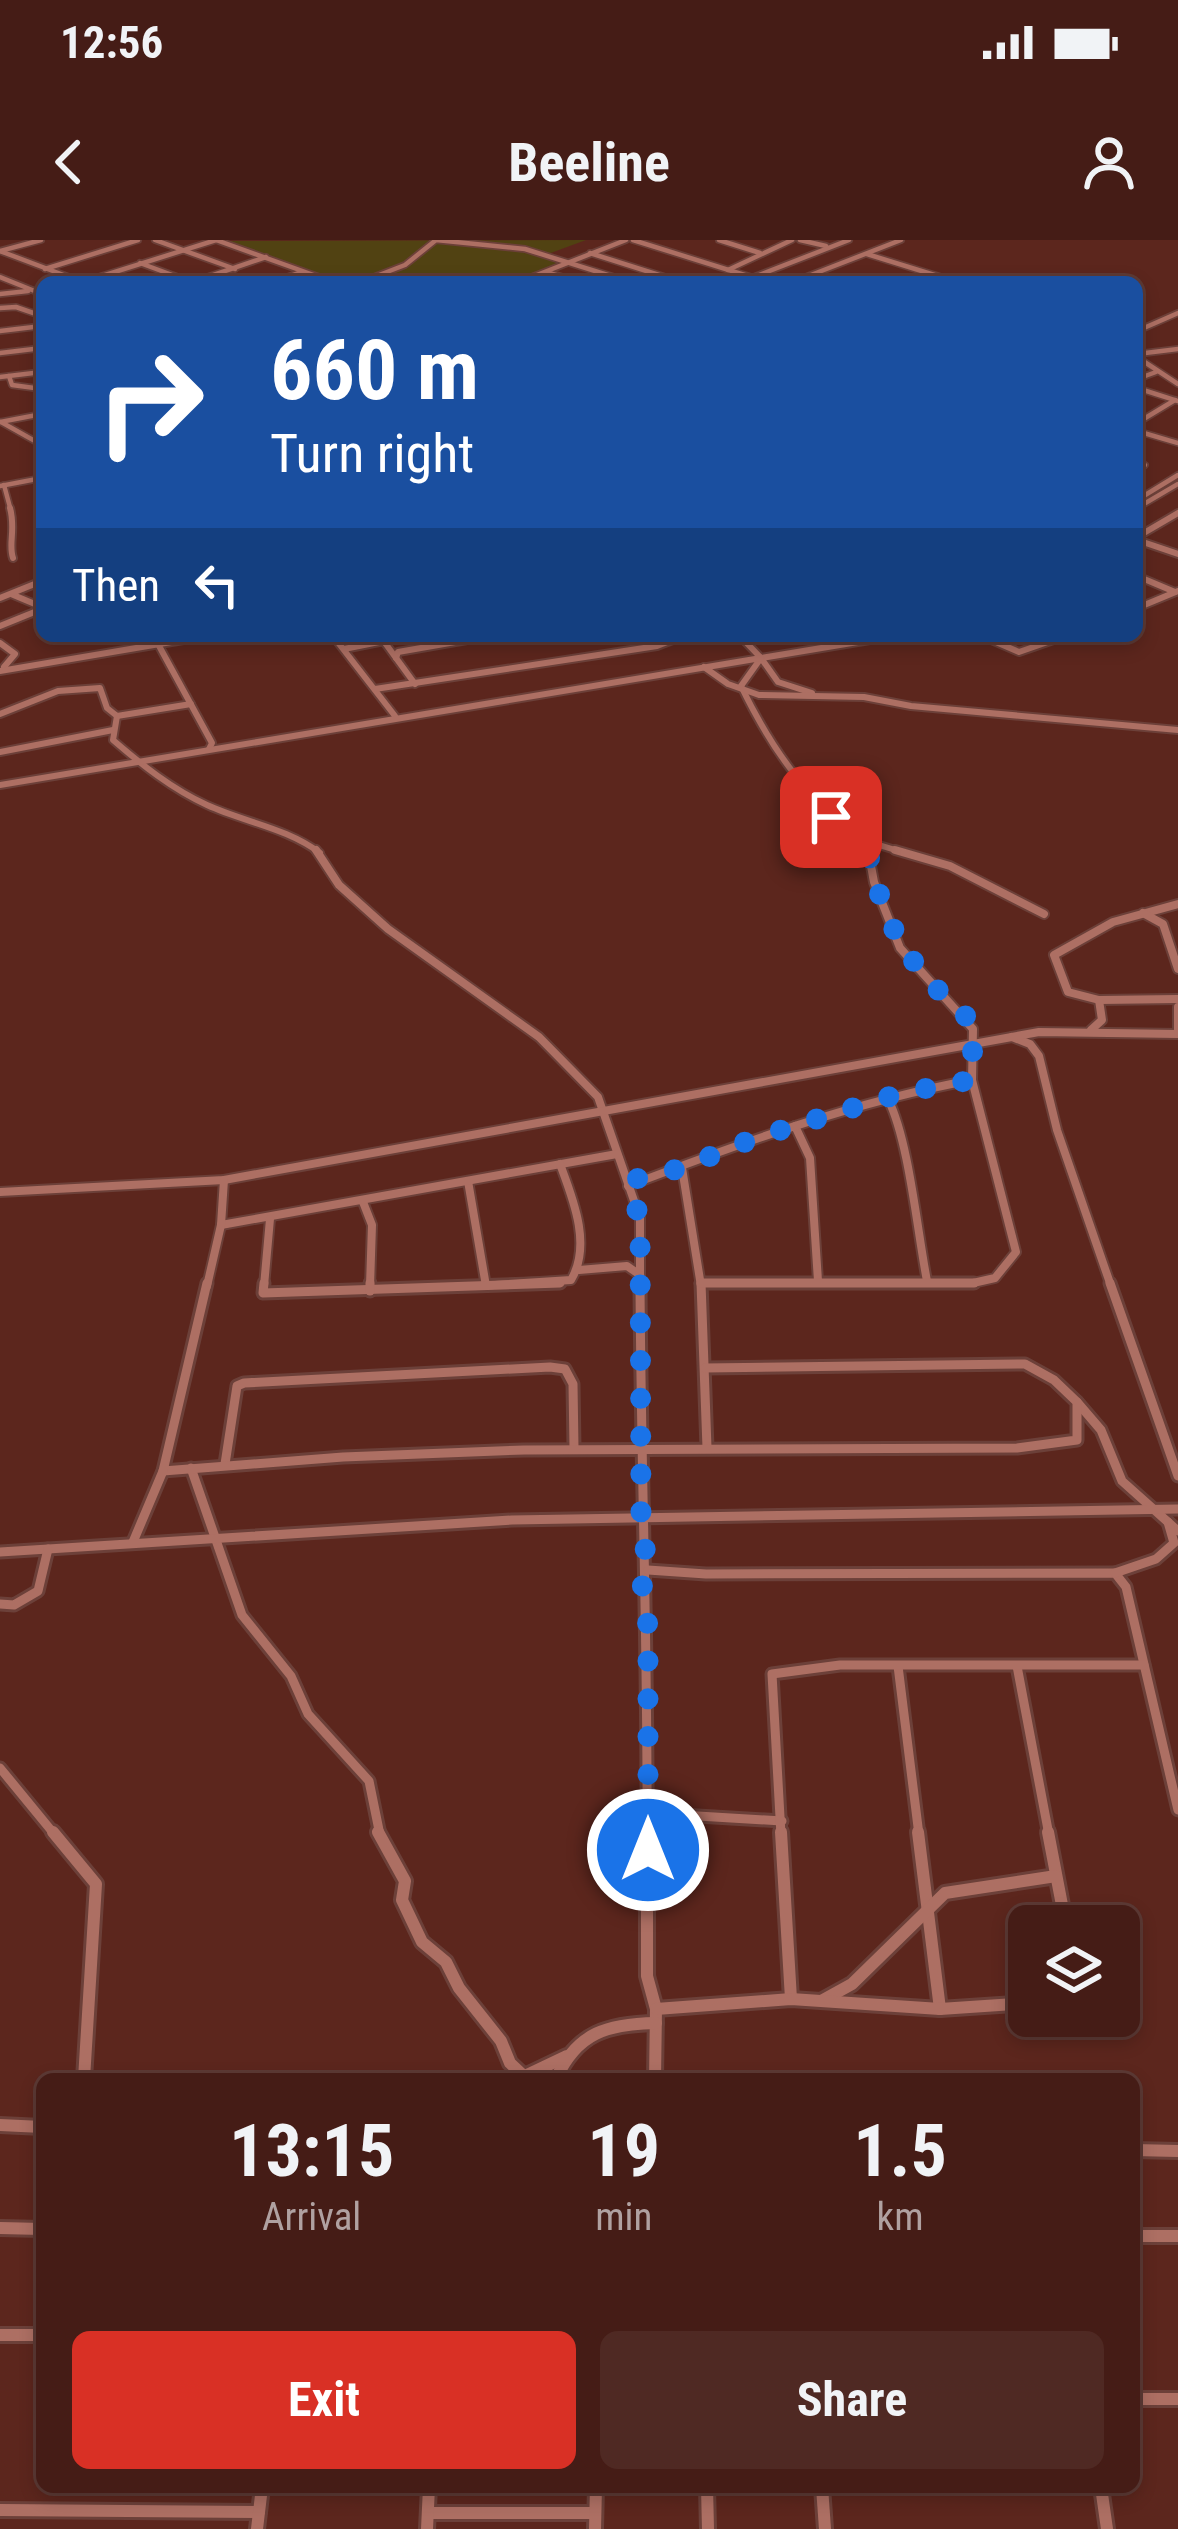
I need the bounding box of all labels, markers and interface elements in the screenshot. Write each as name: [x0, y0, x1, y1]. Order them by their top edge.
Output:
text: 12:56: [60, 16, 163, 69]
icon: back: [36, 129, 102, 195]
icon: person: [1076, 129, 1142, 195]
text: Beeline: [508, 131, 670, 194]
text: 660 m: [270, 321, 479, 420]
icon: right: [72, 324, 228, 480]
text: Turn right: [270, 422, 474, 485]
icon: left: [184, 552, 250, 618]
text: Then: [72, 559, 160, 612]
pin: [780, 766, 882, 868]
icon: arrive: [798, 784, 864, 850]
position arrow: [585, 1787, 711, 1913]
map controls: [1008, 1905, 1140, 2037]
button: layers: [1008, 1905, 1140, 2037]
text: 13:15: [229, 2109, 394, 2194]
text: 19: [587, 2109, 660, 2194]
text: 1.5: [853, 2109, 947, 2194]
text: Arrival: [262, 2194, 361, 2240]
text: min: [595, 2194, 652, 2240]
text: km: [877, 2194, 924, 2240]
button: Exit: [72, 2331, 576, 2469]
button: Share: [600, 2331, 1104, 2469]

